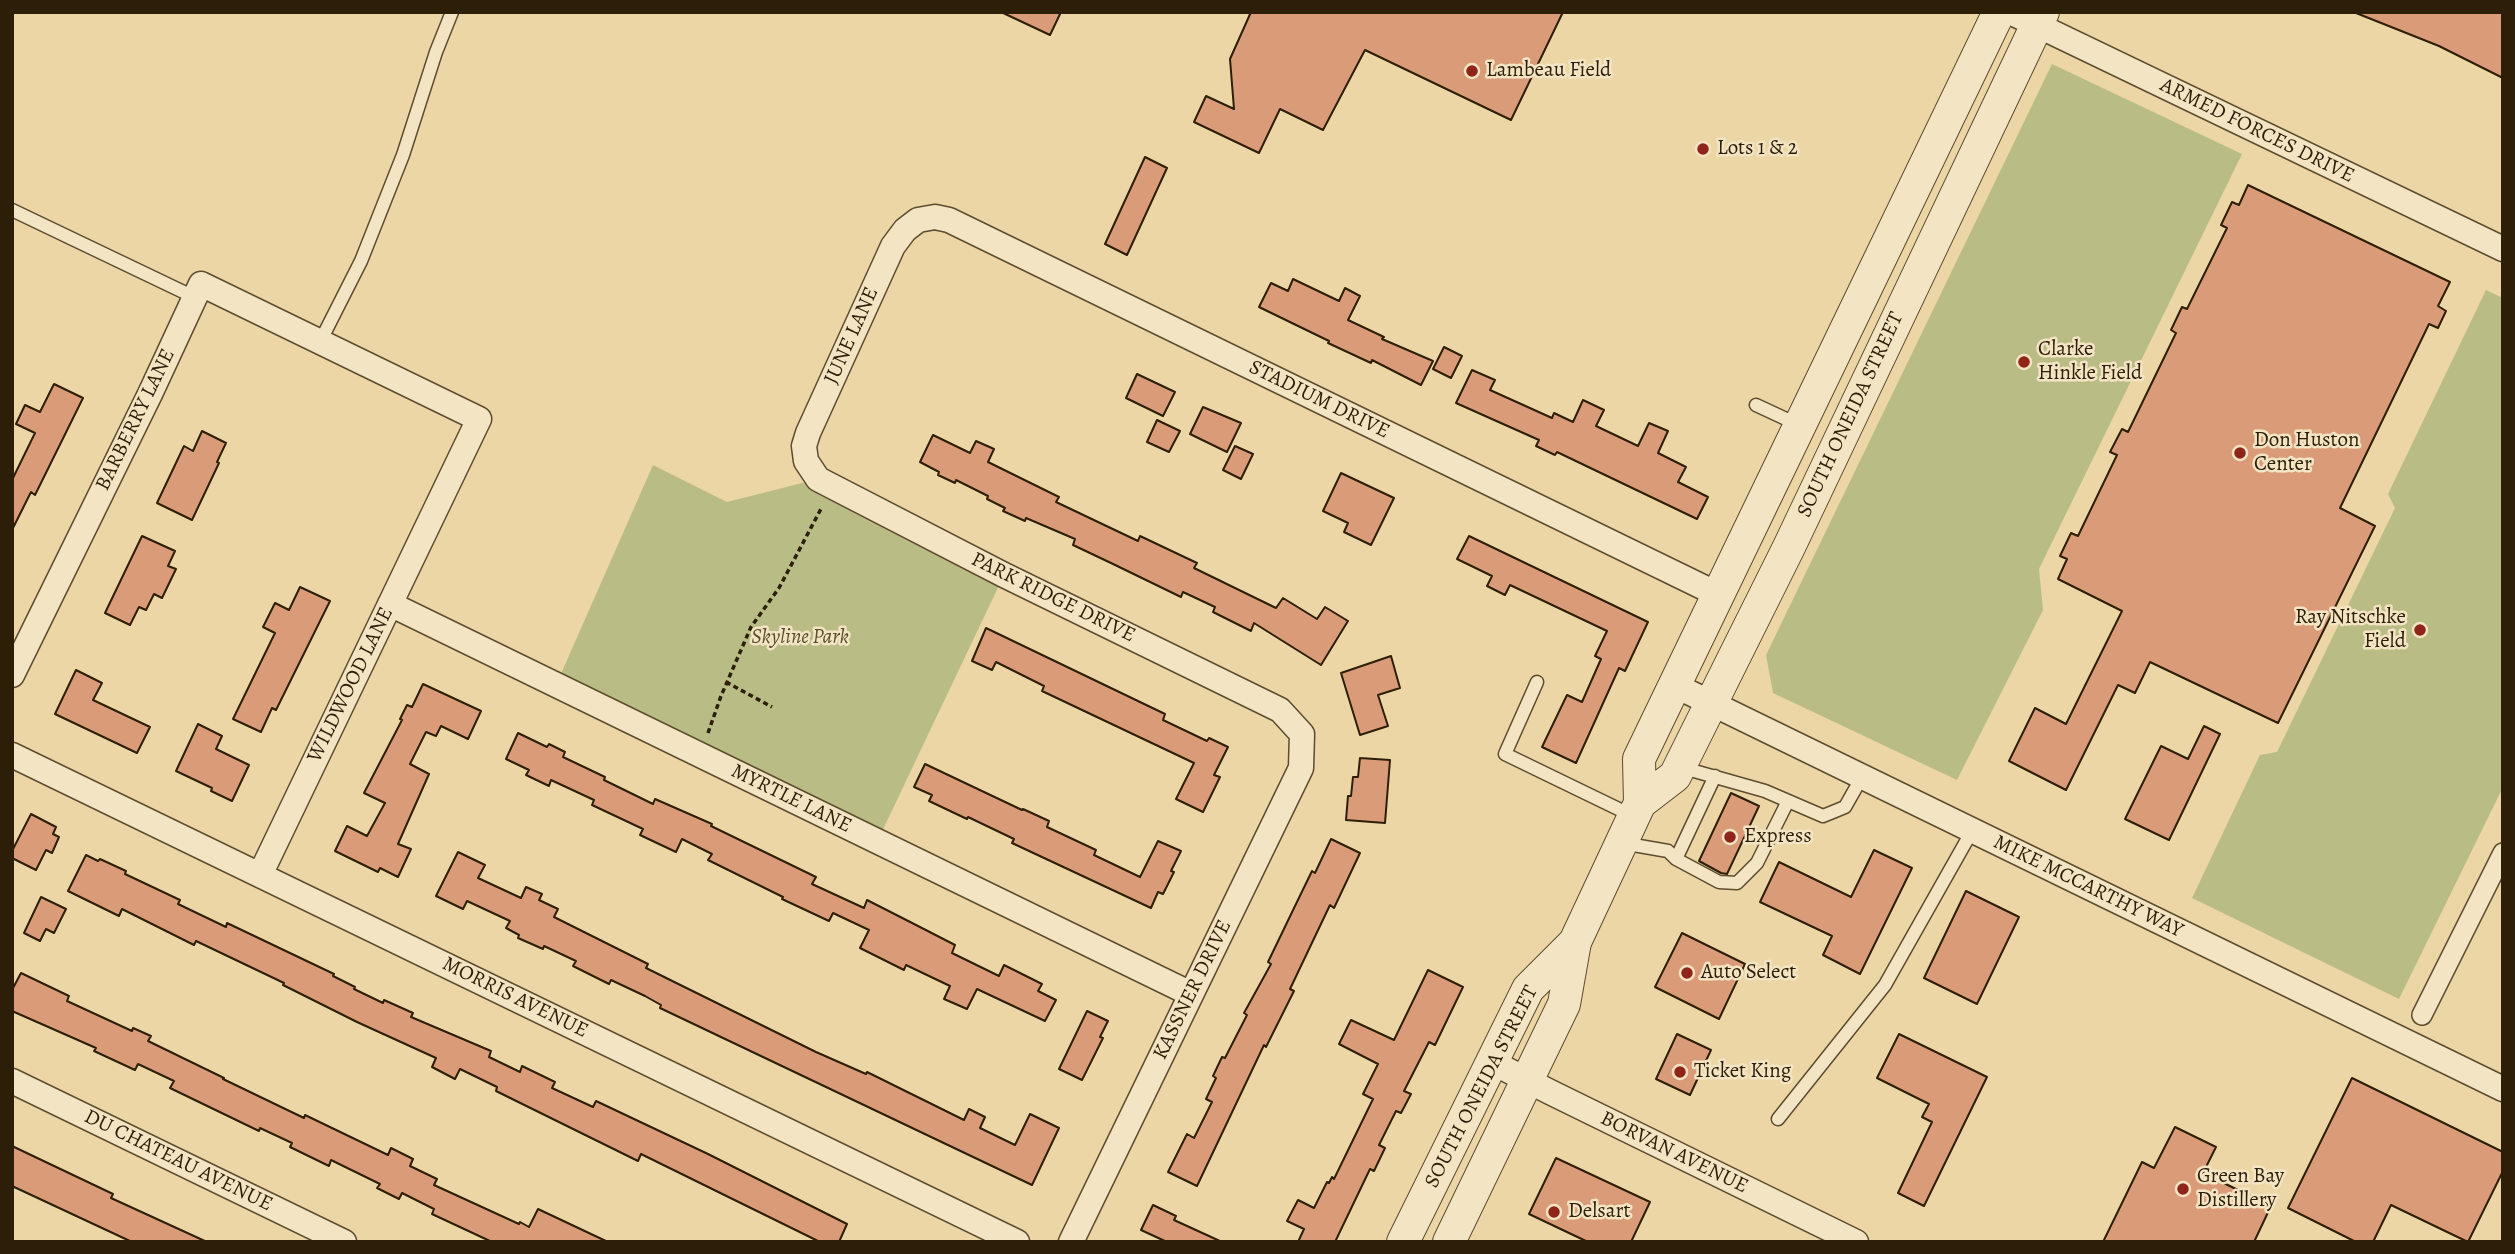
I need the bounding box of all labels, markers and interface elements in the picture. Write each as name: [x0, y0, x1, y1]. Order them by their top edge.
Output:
place label: Lambeau Field: [1486, 58, 1611, 84]
marker: Lambeau Field: [1464, 63, 1480, 79]
street label: ARMED FORCES DRIVE: [2156, 73, 2358, 189]
place label: Lots 1 & 2: [1717, 136, 1798, 162]
marker: Lots 1 & 2: [1695, 141, 1711, 157]
street label: JUNE LANE: [819, 283, 885, 389]
street label: SOUTH ONEIDA STREET: [1792, 308, 1910, 522]
place label: Clarke Hinkle Field: [2038, 337, 2142, 387]
street label: BARBERRY LANE: [91, 345, 181, 495]
marker: Clarke Hinkle Field: [2016, 354, 2032, 370]
street label: STADIUM DRIVE: [1245, 355, 1393, 445]
place label: Don Huston Center: [2254, 428, 2359, 478]
marker: Don Huston Center: [2232, 445, 2248, 461]
street label: PARK RIDGE DRIVE: [967, 547, 1139, 649]
street label: WILDWOOD LANE: [303, 603, 399, 767]
place label: Ray Nitschke Field: [2295, 605, 2406, 655]
marker: Ray Nitschke Field: [2412, 622, 2428, 638]
park label: Skyline Park: [751, 625, 849, 651]
street label: MYRTLE LANE: [727, 759, 855, 839]
place label: Express: [1744, 824, 1812, 850]
marker: Express: [1722, 829, 1738, 845]
street label: MIKE MCCARTHY WAY: [1989, 830, 2187, 944]
street label: KASSNER DRIVE: [1148, 916, 1238, 1064]
street label: MORRIS AVENUE: [438, 952, 592, 1044]
place label: Auto Select: [1701, 960, 1796, 986]
marker: Auto Select: [1679, 965, 1695, 981]
street label: SOUTH ONEIDA STREET: [1420, 982, 1544, 1192]
place label: Ticket King: [1694, 1059, 1791, 1085]
marker: Ticket King: [1672, 1064, 1688, 1080]
street label: DU CHATEAU AVENUE: [80, 1104, 276, 1218]
street label: BORVAN AVENUE: [1596, 1106, 1752, 1200]
place label: Green Bay Distillery: [2197, 1164, 2284, 1214]
marker: Green Bay Distillery: [2175, 1181, 2191, 1197]
place label: Delsart: [1568, 1199, 1630, 1225]
marker: Delsart: [1546, 1204, 1562, 1220]

